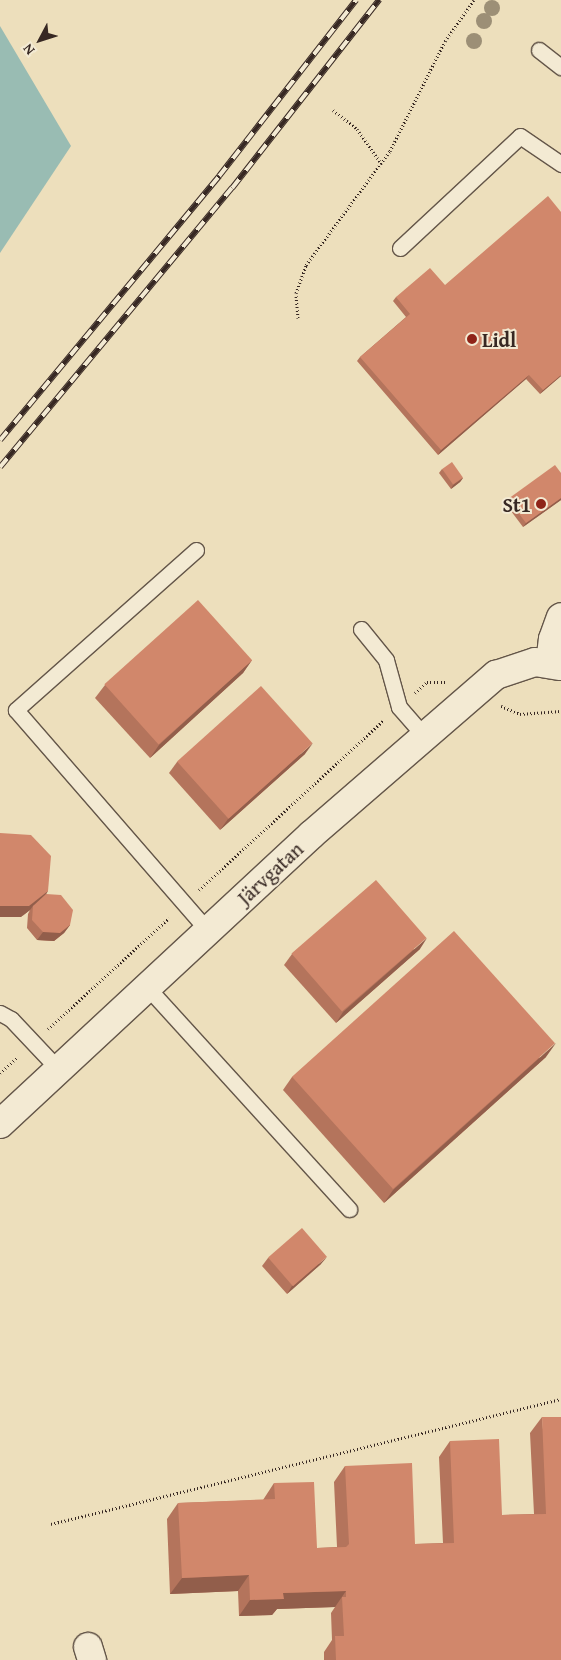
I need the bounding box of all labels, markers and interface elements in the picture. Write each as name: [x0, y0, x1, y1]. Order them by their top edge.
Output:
north arrow: [15, 15, 65, 65]
text: N: [18, 40, 39, 60]
place label: Lidl: [482, 327, 516, 351]
marker: Lidl: [466, 333, 478, 345]
place label: St1: [503, 492, 531, 516]
marker: St1: [535, 498, 547, 510]
street label: Järvgatan: [232, 837, 308, 909]

